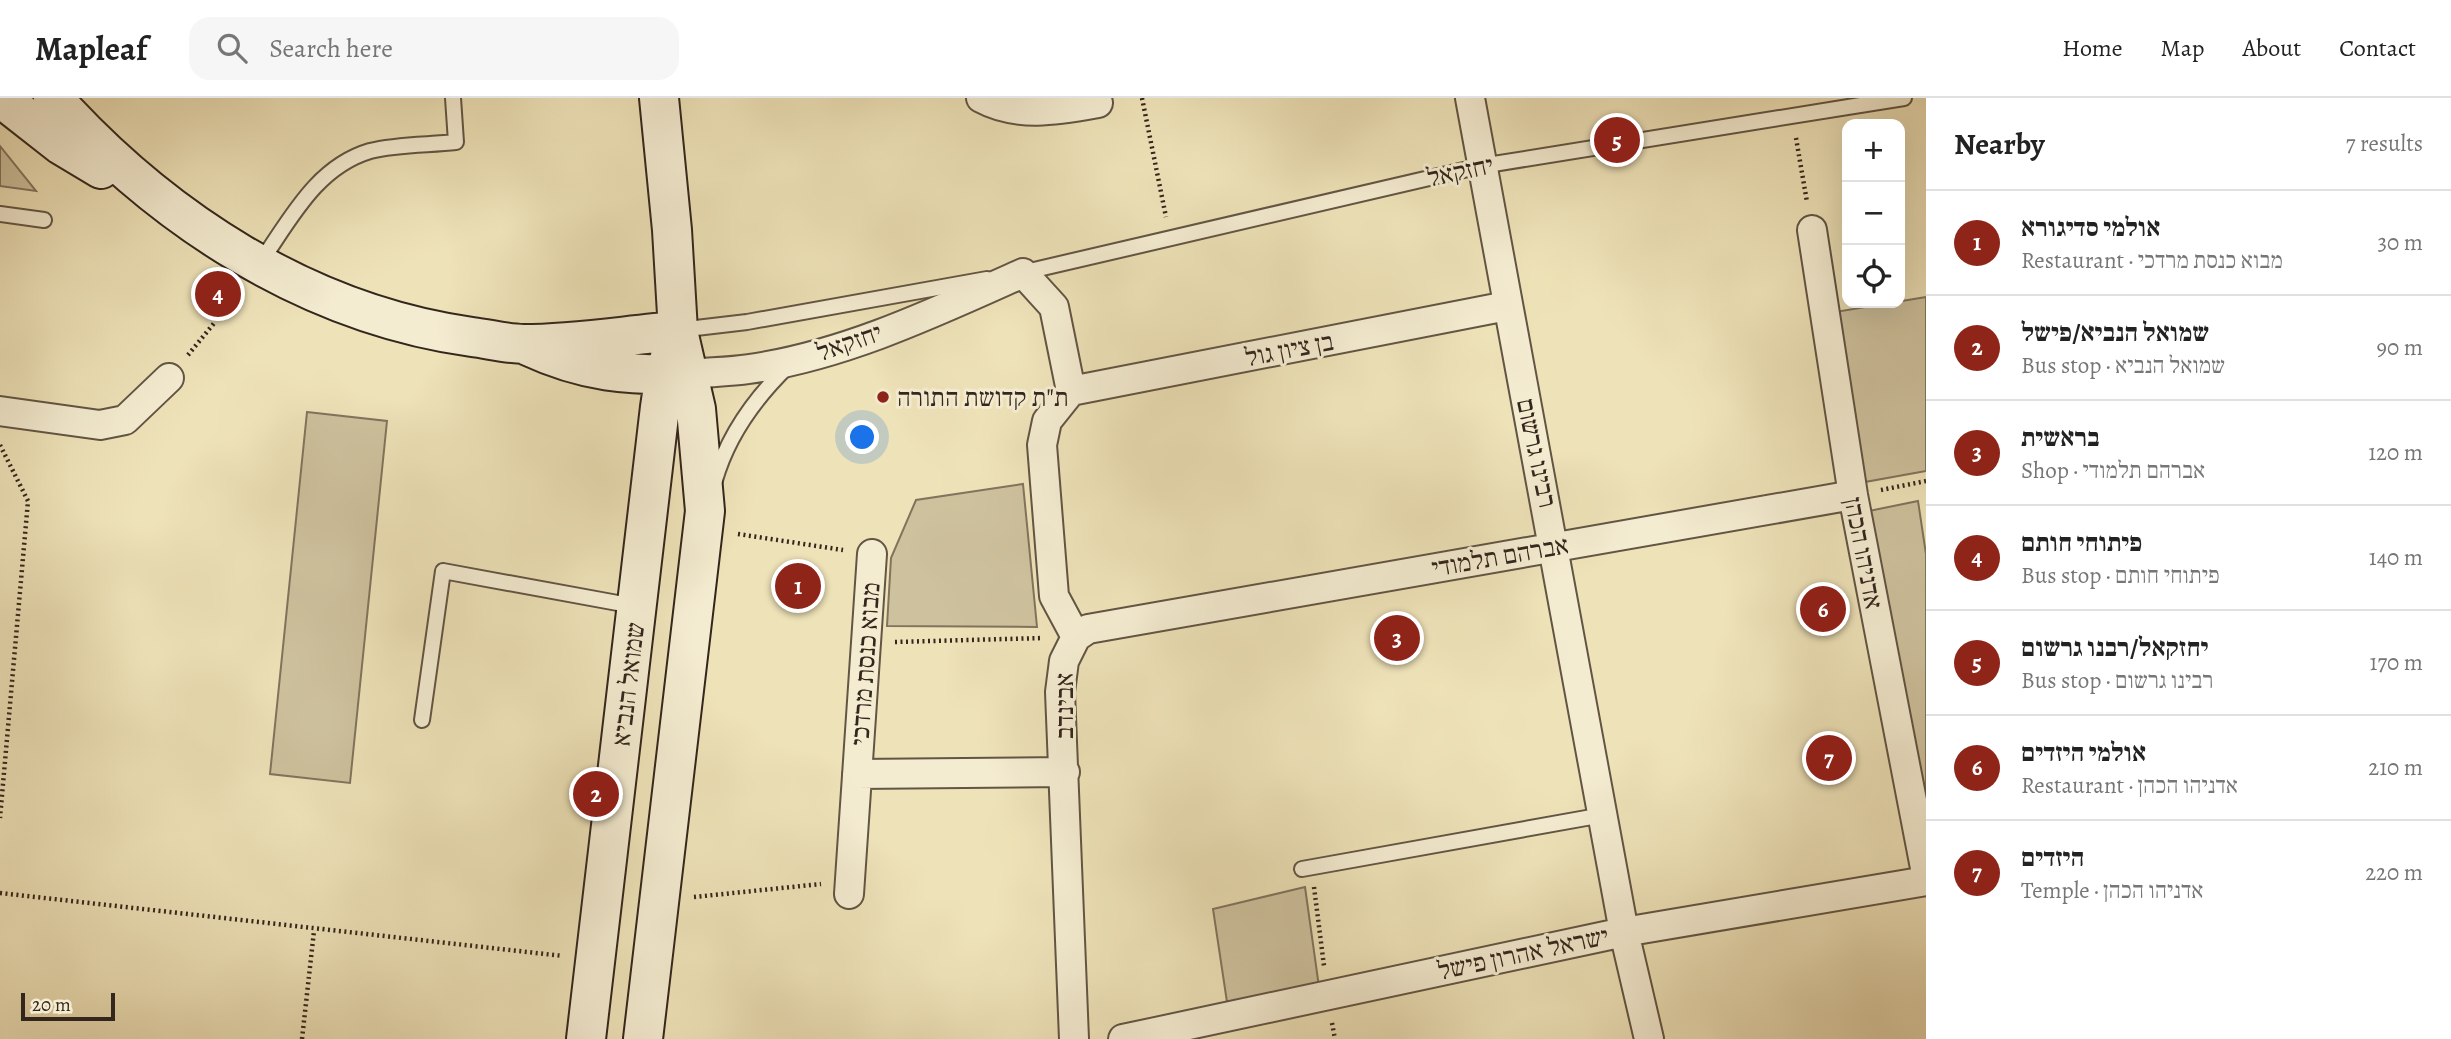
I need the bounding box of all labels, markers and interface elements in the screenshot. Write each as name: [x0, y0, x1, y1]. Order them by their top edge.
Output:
search box: [189, 17, 679, 80]
text: Mapleaf: [35, 26, 147, 71]
icon: search: [213, 29, 251, 67]
text: Search here: [269, 31, 393, 66]
text: Home: [2062, 32, 2123, 64]
text: Map: [2161, 32, 2205, 64]
text: About: [2243, 32, 2301, 64]
text: Contact: [2339, 32, 2416, 64]
pin: 5: [1594, 114, 1640, 166]
map controls: [1842, 119, 1905, 308]
button: +: [1842, 119, 1905, 182]
text: Nearby: [1954, 124, 2045, 164]
text: 7 results: [2346, 128, 2423, 159]
street label: יחזקאל: [1424, 147, 1497, 196]
button: −: [1842, 182, 1905, 245]
text: אולמי סדיגורא: [2021, 210, 2160, 245]
text: 1: [1973, 227, 1981, 258]
text: 30 m: [2377, 227, 2423, 258]
button: locate: [1842, 245, 1905, 308]
text: Restaurant · מבוא כנסת מרדכי: [2021, 245, 2283, 276]
pin: 4: [195, 268, 241, 320]
street label: יחזקאל: [812, 315, 887, 370]
text: שמואל הנביא/פישל: [2021, 315, 2209, 350]
street label: בן ציון גול: [1242, 324, 1337, 375]
text: 2: [1971, 332, 1983, 363]
text: 90 m: [2377, 332, 2423, 363]
text: Bus stop · שמואל הנביא: [2021, 350, 2225, 381]
place label: ת"ת קדושת התורה: [897, 380, 1069, 415]
marker: ת"ת קדושת התורה: [875, 389, 891, 405]
street label: רבינו גרשום: [1508, 395, 1565, 511]
your location: [845, 420, 879, 454]
text: בראשית: [2021, 420, 2100, 455]
text: 3: [1972, 437, 1982, 468]
text: 120 m: [2368, 437, 2423, 468]
text: Shop · אברהם תלמודי: [2021, 455, 2205, 486]
street label: אדניהו הכהן: [1836, 494, 1891, 612]
text: פיתוחי חותם: [2021, 525, 2142, 560]
street label: אברהם תלמודי: [1429, 527, 1571, 586]
text: 4: [1972, 542, 1982, 573]
text: 140 m: [2369, 542, 2423, 573]
pin: 1: [775, 560, 821, 612]
text: Bus stop · פיתוחי חותם: [2021, 560, 2220, 591]
street label: מבוא כנסת מרדכי: [842, 581, 889, 747]
pin: 6: [1800, 583, 1846, 635]
pin: 3: [1374, 612, 1420, 664]
street label: שמואל הנביא: [604, 620, 653, 748]
text: יחזקאל/רבנו גרשום: [2021, 630, 2209, 665]
text: 5: [1972, 647, 1982, 678]
text: 170 m: [2370, 647, 2423, 678]
text: Bus stop · רבינו גרשום: [2021, 665, 2213, 696]
street label: אבינדב: [1047, 673, 1082, 739]
pin: 7: [1806, 732, 1852, 784]
text: אולמי היזדים: [2021, 735, 2146, 770]
text: 6: [1972, 752, 1982, 783]
text: 210 m: [2368, 752, 2423, 783]
pin: 2: [573, 768, 619, 820]
text: Restaurant · אדניהו הכהן: [2021, 770, 2238, 801]
text: היזדים: [2021, 840, 2084, 875]
text: 7: [1972, 857, 1982, 888]
text: 220 m: [2365, 857, 2423, 888]
text: Temple · אדניהו הכהן: [2021, 875, 2204, 906]
street label: ישראל אהרון פישל: [1434, 918, 1612, 989]
scale bar: [21, 990, 116, 1022]
text: 20 m: [32, 992, 71, 1018]

